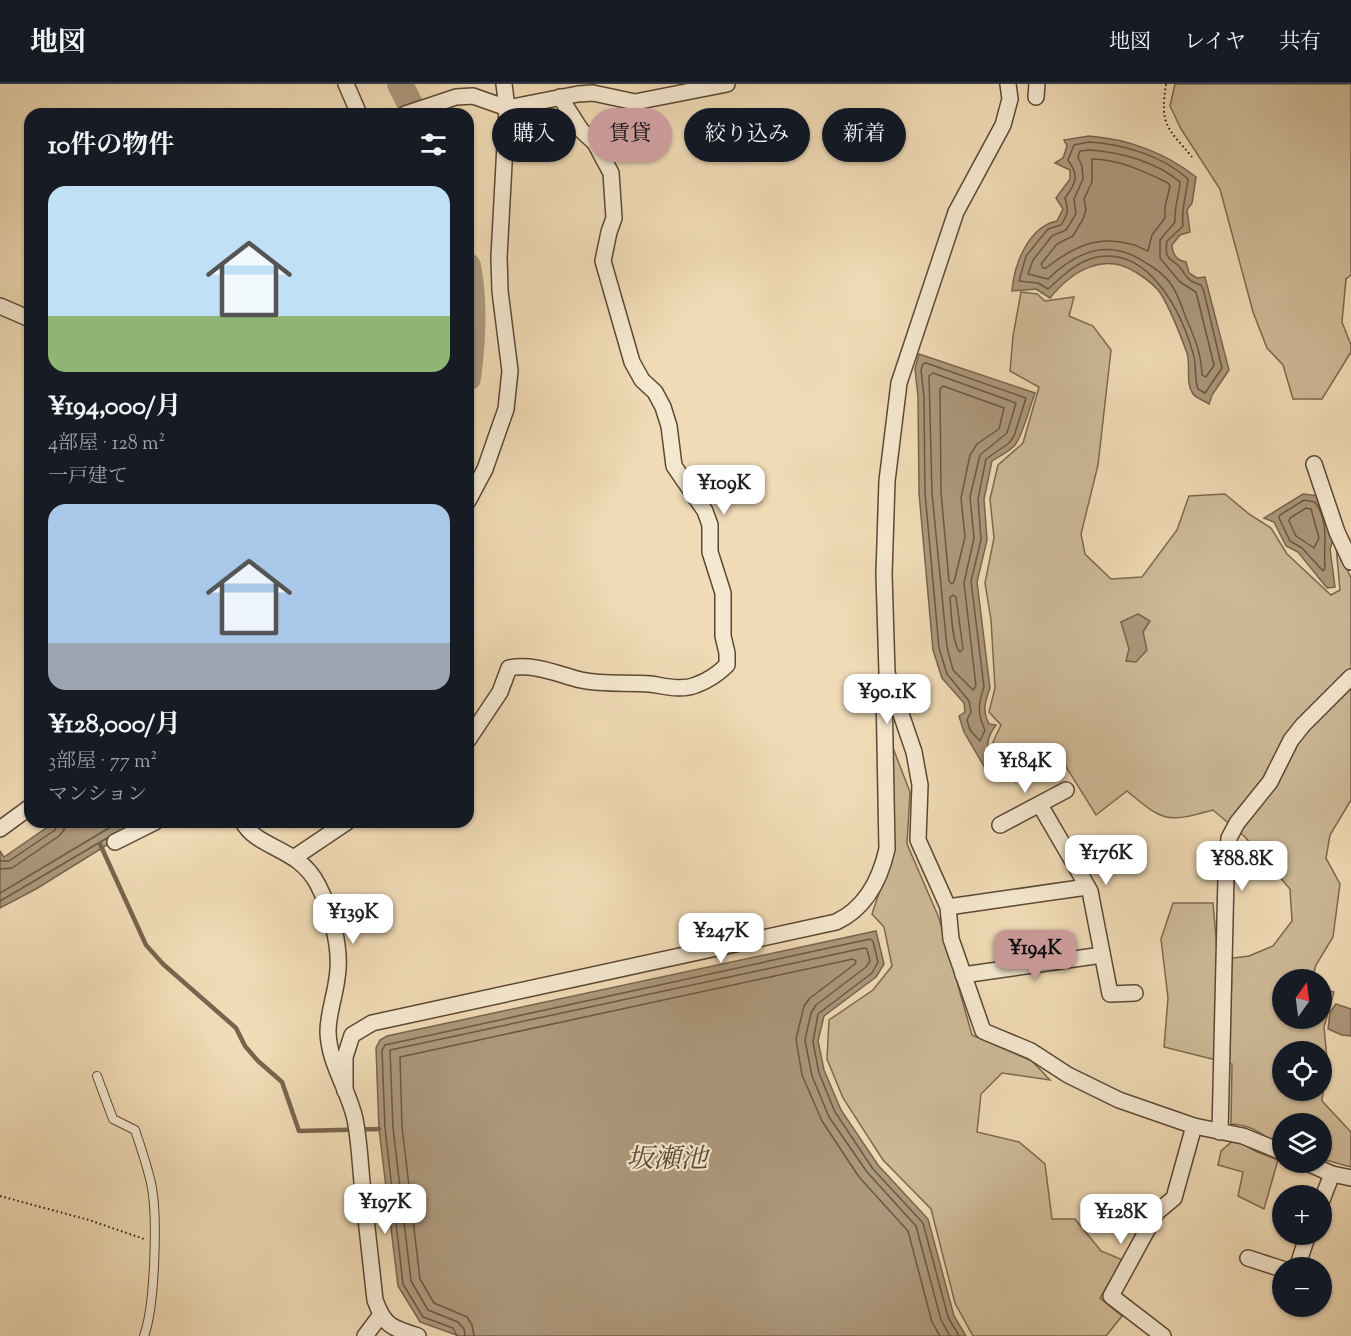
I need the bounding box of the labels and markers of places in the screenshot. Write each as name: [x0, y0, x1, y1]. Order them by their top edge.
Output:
pin: ¥109K: [682, 465, 766, 516]
pin: ¥90.1K: [838, 674, 936, 725]
pin: ¥184K: [983, 743, 1067, 794]
pin: ¥176K: [1064, 835, 1148, 886]
pin: ¥88.8K: [1193, 841, 1291, 892]
pin: ¥139K: [311, 894, 395, 945]
pin: ¥247K: [679, 913, 763, 964]
pin: ¥194K: [993, 930, 1077, 981]
pin: ¥197K: [343, 1184, 427, 1235]
pin: ¥128K: [1079, 1194, 1163, 1245]

